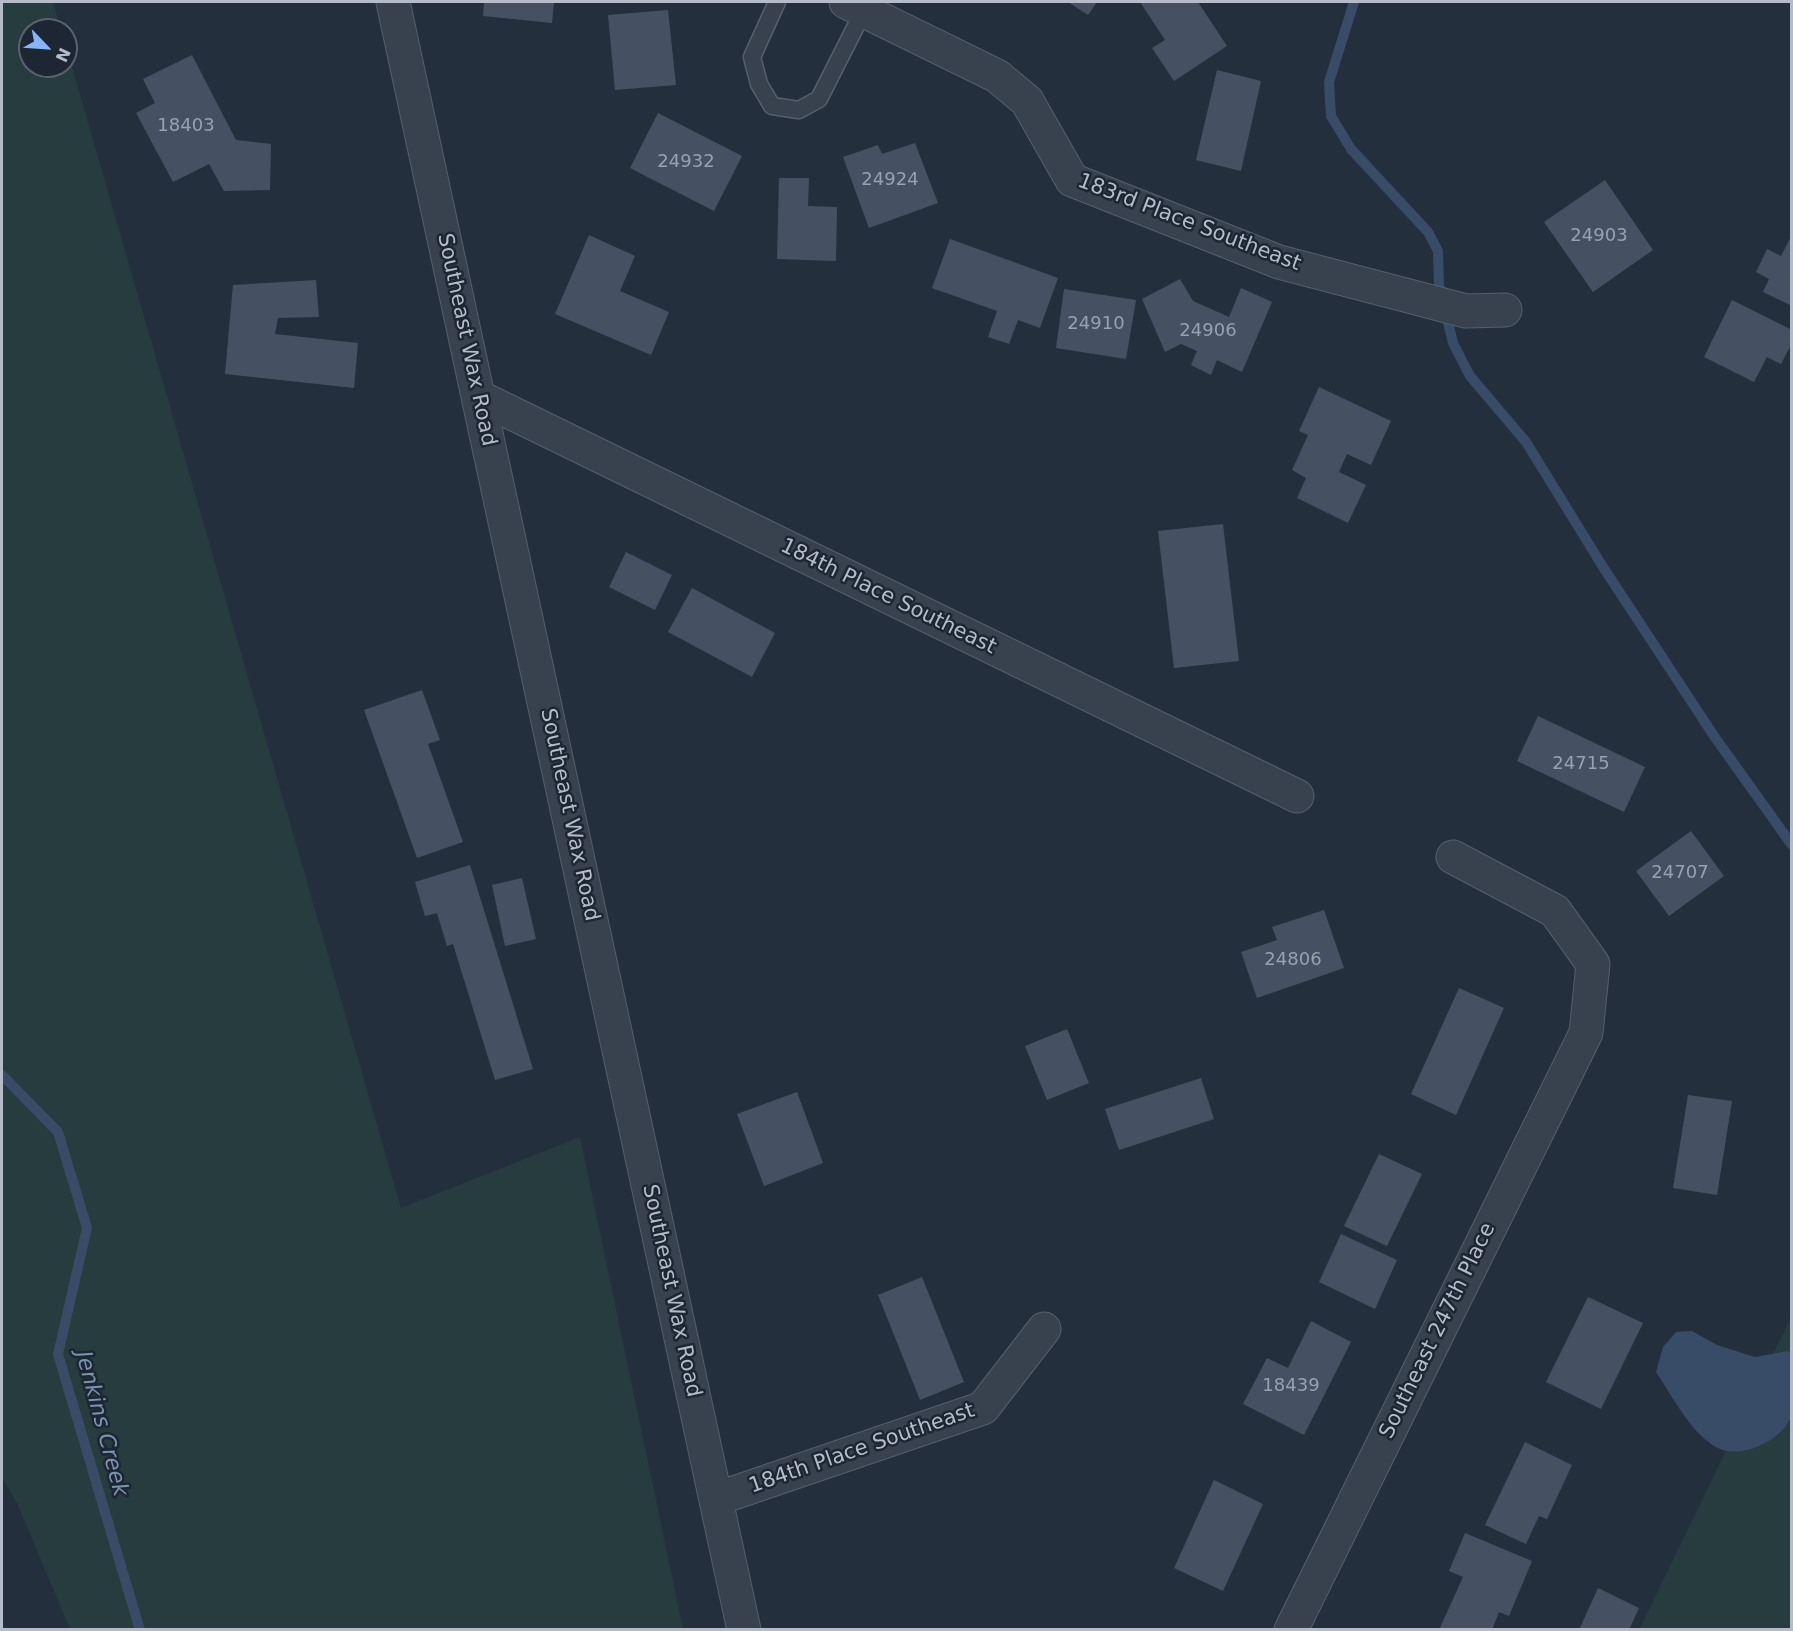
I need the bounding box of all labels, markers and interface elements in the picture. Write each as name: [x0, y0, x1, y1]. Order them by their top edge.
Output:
north arrow: [18, 18, 78, 78]
text: N: [52, 45, 74, 65]
house number: 18403: [157, 115, 215, 137]
house number: 24932: [657, 151, 715, 173]
house number: 24924: [861, 169, 919, 191]
street label: 183rd Place Southeast: [1074, 169, 1304, 277]
house number: 24903: [1570, 225, 1628, 247]
street label: Southeast Wax Road: [431, 231, 501, 449]
house number: 24910: [1067, 313, 1125, 335]
house number: 24906: [1179, 320, 1237, 342]
street label: 184th Place Southeast: [776, 534, 1000, 660]
street label: Southeast Wax Road: [534, 706, 604, 924]
house number: 24715: [1552, 753, 1610, 775]
house number: 24707: [1651, 862, 1709, 884]
house number: 24806: [1264, 949, 1322, 971]
street label: Southeast Wax Road: [636, 1182, 706, 1400]
street label: Southeast 247th Place: [1375, 1219, 1501, 1443]
water label: Jenkins Creek: [69, 1348, 133, 1500]
house number: 18439: [1262, 1375, 1320, 1397]
street label: 184th Place Southeast: [746, 1399, 978, 1499]

